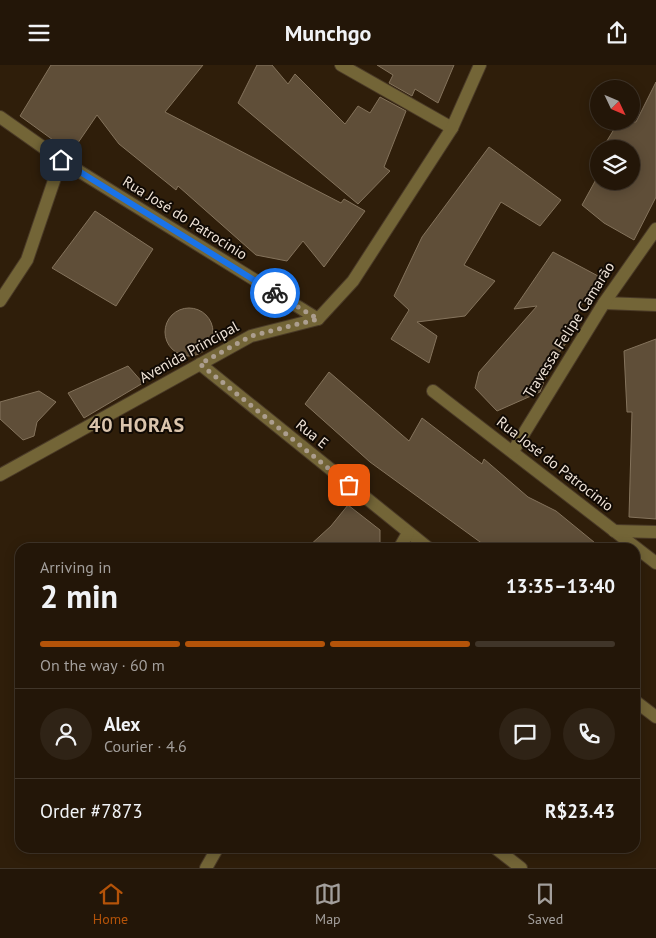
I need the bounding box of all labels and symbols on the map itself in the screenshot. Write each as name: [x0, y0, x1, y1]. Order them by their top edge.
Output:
north arrow: [590, 80, 640, 130]
pin: [40, 139, 82, 181]
street label: Rua José do Patrocinio: [119, 172, 251, 264]
street label: Travessa Felipe Camarão: [519, 258, 618, 402]
courier: [250, 268, 300, 318]
street label: Avenida Principal: [136, 316, 242, 387]
district label: 40 HORAS: [89, 412, 185, 438]
street label: Rua José do Patrocinio: [493, 412, 618, 515]
street label: Rua E: [292, 415, 332, 452]
pin: [328, 464, 370, 506]

